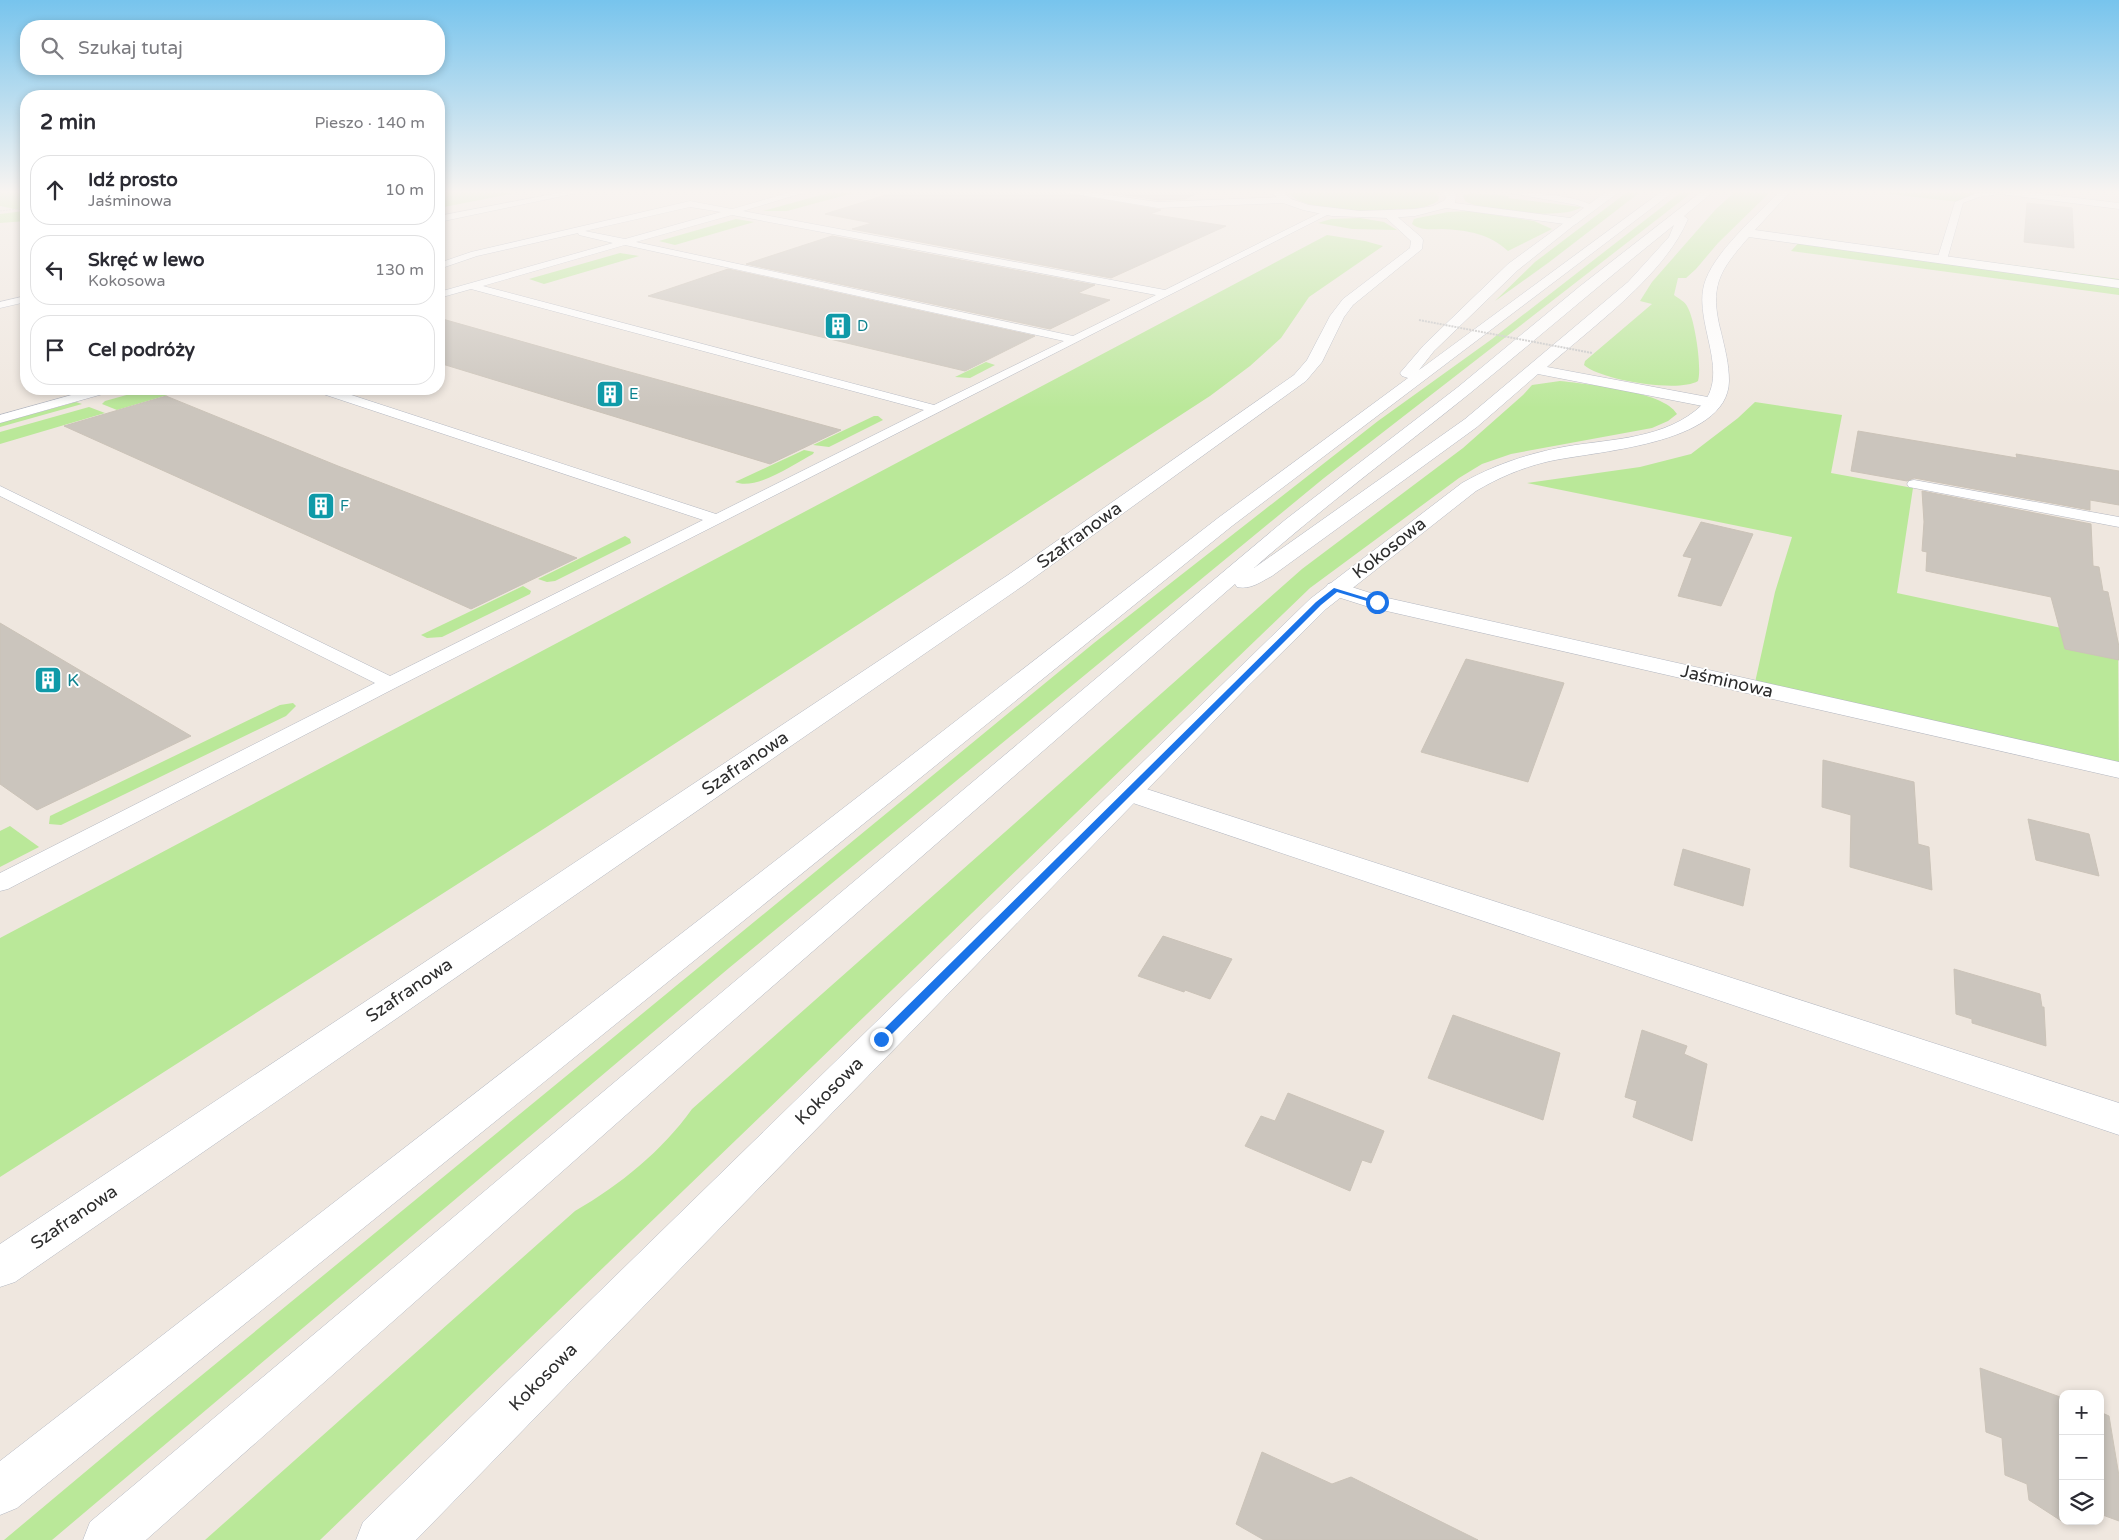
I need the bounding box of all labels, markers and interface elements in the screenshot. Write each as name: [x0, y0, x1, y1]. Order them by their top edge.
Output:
search box: [20, 20, 445, 75]
icon: search: [38, 34, 66, 62]
text: Szukaj tutaj: [78, 37, 183, 59]
text: 2 min: [40, 110, 96, 135]
text: Pieszo · 140 m: [314, 113, 425, 133]
text: Idź prosto: [88, 169, 178, 191]
icon: ahead: [41, 176, 69, 204]
text: 10 m: [385, 180, 424, 200]
text: Jaśminowa: [88, 191, 172, 211]
text: Skręć w lewo: [88, 249, 205, 271]
icon: left: [41, 256, 69, 284]
text: 130 m: [375, 260, 424, 280]
text: Kokosowa: [88, 271, 166, 291]
building icon: D: [823, 311, 853, 341]
place label: D: [857, 317, 868, 335]
icon: arrive: [41, 336, 69, 364]
text: Cel podróży: [88, 339, 195, 361]
building icon: E: [595, 379, 625, 409]
place label: E: [629, 385, 639, 403]
building icon: F: [306, 491, 336, 521]
place label: F: [340, 497, 349, 515]
street label: Szafranowa: [1032, 497, 1126, 573]
street label: Kokosowa: [1348, 512, 1430, 584]
route start: [1366, 591, 1389, 614]
street label: Jaśminowa: [1679, 660, 1775, 702]
building icon: K: [33, 665, 63, 695]
place label: K: [67, 669, 79, 691]
street label: Szafranowa: [697, 726, 793, 800]
street label: Szafranowa: [361, 953, 457, 1027]
route end: [870, 1028, 893, 1051]
street label: Kokosowa: [790, 1052, 868, 1130]
street label: Szafranowa: [26, 1180, 122, 1254]
street label: Kokosowa: [504, 1338, 582, 1416]
map controls: [2059, 1390, 2104, 1525]
button: +: [2059, 1390, 2104, 1435]
button: −: [2059, 1435, 2104, 1480]
button: layers: [2059, 1480, 2104, 1525]

